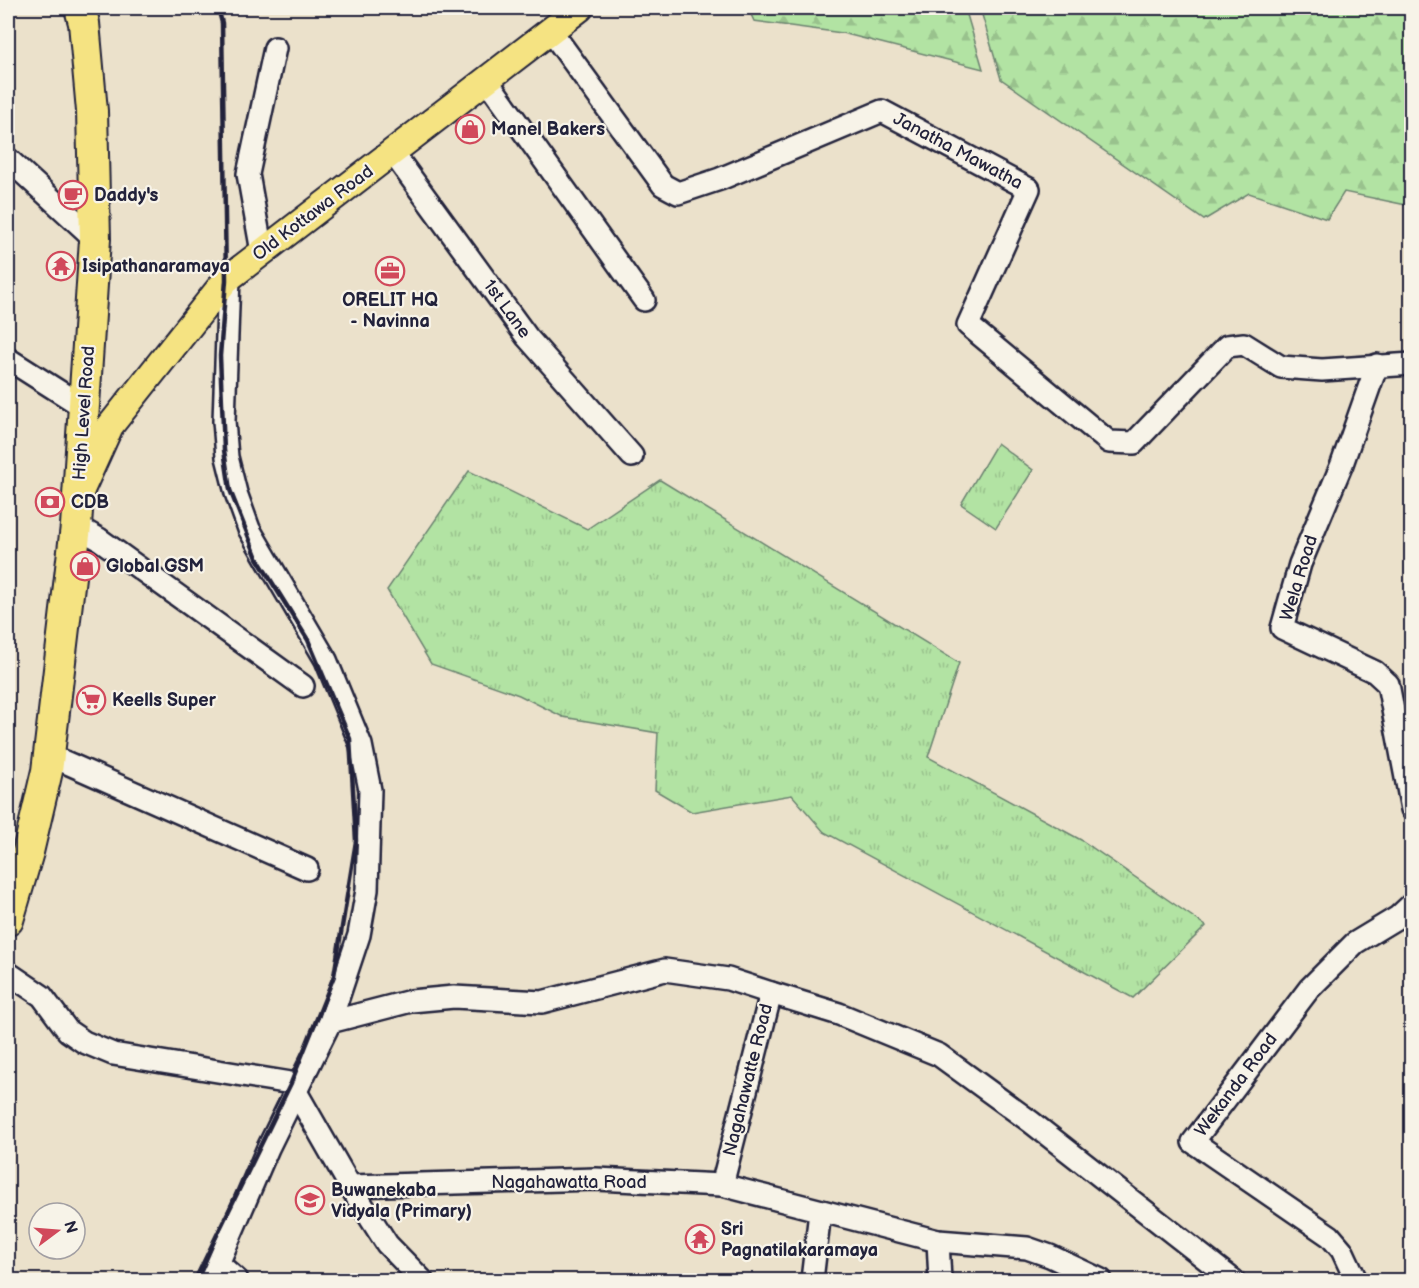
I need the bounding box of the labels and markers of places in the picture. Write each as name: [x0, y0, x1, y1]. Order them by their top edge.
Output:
shop icon: Manel Bakers: [454, 113, 486, 145]
place label: Manel Bakers: [491, 119, 605, 140]
cafe icon: Daddy's: [57, 179, 89, 211]
place label: Daddy's: [94, 185, 158, 206]
temple icon: Isipathanaramaya: [45, 250, 77, 282]
office icon: ORELIT HQ - Navinna: [374, 255, 406, 287]
place label: Isipathanaramaya: [82, 256, 230, 277]
place label: ORELIT HQ - Navinna: [342, 290, 438, 332]
bank icon: CDB: [34, 486, 66, 518]
place label: CDB: [71, 492, 109, 513]
shop icon: Global GSM: [69, 550, 101, 582]
place label: Global GSM: [106, 556, 204, 577]
supermarket icon: Keells Super: [75, 684, 107, 716]
place label: Keells Super: [112, 690, 217, 711]
place label: Buwanekaba Vidyala (Primary): [331, 1180, 472, 1222]
school or university icon: Buwanekaba Vidyala (Primary): [294, 1184, 326, 1216]
place label: Sri Pagnatilakaramaya: [721, 1219, 878, 1261]
temple icon: Sri Pagnatilakaramaya: [684, 1223, 716, 1255]

